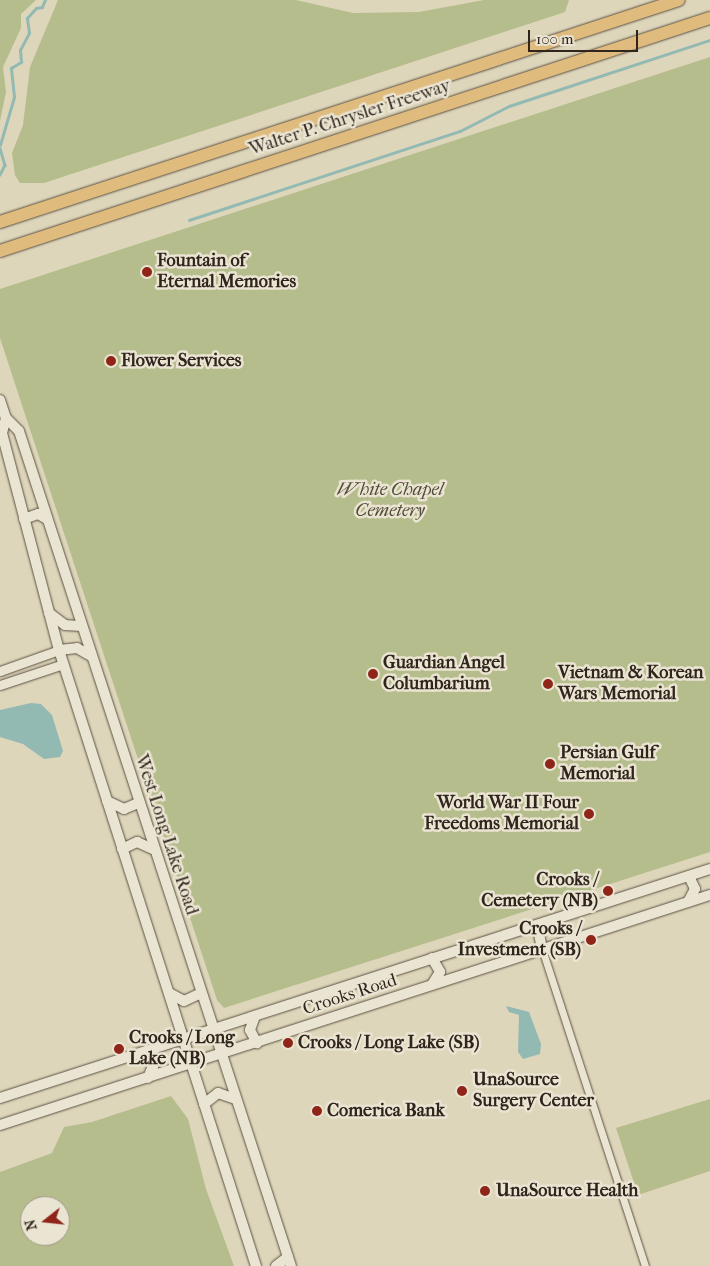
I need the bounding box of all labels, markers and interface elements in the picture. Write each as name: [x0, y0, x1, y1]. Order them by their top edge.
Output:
scale bar: [530, 20, 640, 52]
text: 100 m: [536, 30, 574, 48]
street label: Walter P. Chrysler Freeway: [247, 75, 453, 161]
place label: Fountain of Eternal Memories: [157, 251, 296, 294]
marker: Fountain of Eternal Memories: [141, 266, 153, 278]
place label: Flower Services: [121, 350, 241, 372]
marker: Flower Services: [105, 355, 117, 367]
park label: White Chapel Cemetery: [337, 480, 443, 522]
place label: Guardian Angel Columbarium: [383, 653, 505, 696]
place label: Vietnam & Korean Wars Memorial: [558, 663, 703, 706]
marker: Guardian Angel Columbarium: [367, 668, 379, 680]
marker: Vietnam & Korean Wars Memorial: [542, 678, 554, 690]
place label: Persian Gulf Memorial: [560, 743, 655, 786]
street label: West Long Lake Road: [130, 752, 202, 918]
marker: Persian Gulf Memorial: [544, 758, 556, 770]
place label: World War II Four Freedoms Memorial: [424, 793, 579, 836]
marker: World War II Four Freedoms Memorial: [583, 808, 595, 820]
place label: Crooks / Cemetery (NB): [481, 870, 598, 912]
marker: Crooks / Cemetery (NB): [602, 885, 614, 897]
place label: Crooks / Investment (SB): [458, 919, 581, 962]
marker: Crooks / Investment (SB): [585, 934, 597, 946]
street label: Crooks Road: [300, 970, 400, 1020]
place label: Crooks / Long Lake (NB): [129, 1028, 235, 1070]
place label: Crooks / Long Lake (SB): [298, 1032, 480, 1054]
marker: Crooks / Long Lake (SB): [282, 1037, 294, 1049]
marker: Crooks / Long Lake (NB): [113, 1043, 125, 1055]
place label: UnaSource Surgery Center: [473, 1070, 594, 1112]
marker: UnaSource Surgery Center: [455, 1084, 469, 1098]
place label: Comerica Bank: [327, 1100, 445, 1122]
marker: Comerica Bank: [311, 1105, 323, 1117]
place label: UnaSource Health: [496, 1180, 638, 1202]
marker: UnaSource Health: [478, 1184, 492, 1198]
north arrow: [20, 1196, 70, 1246]
text: N: [21, 1218, 41, 1232]

